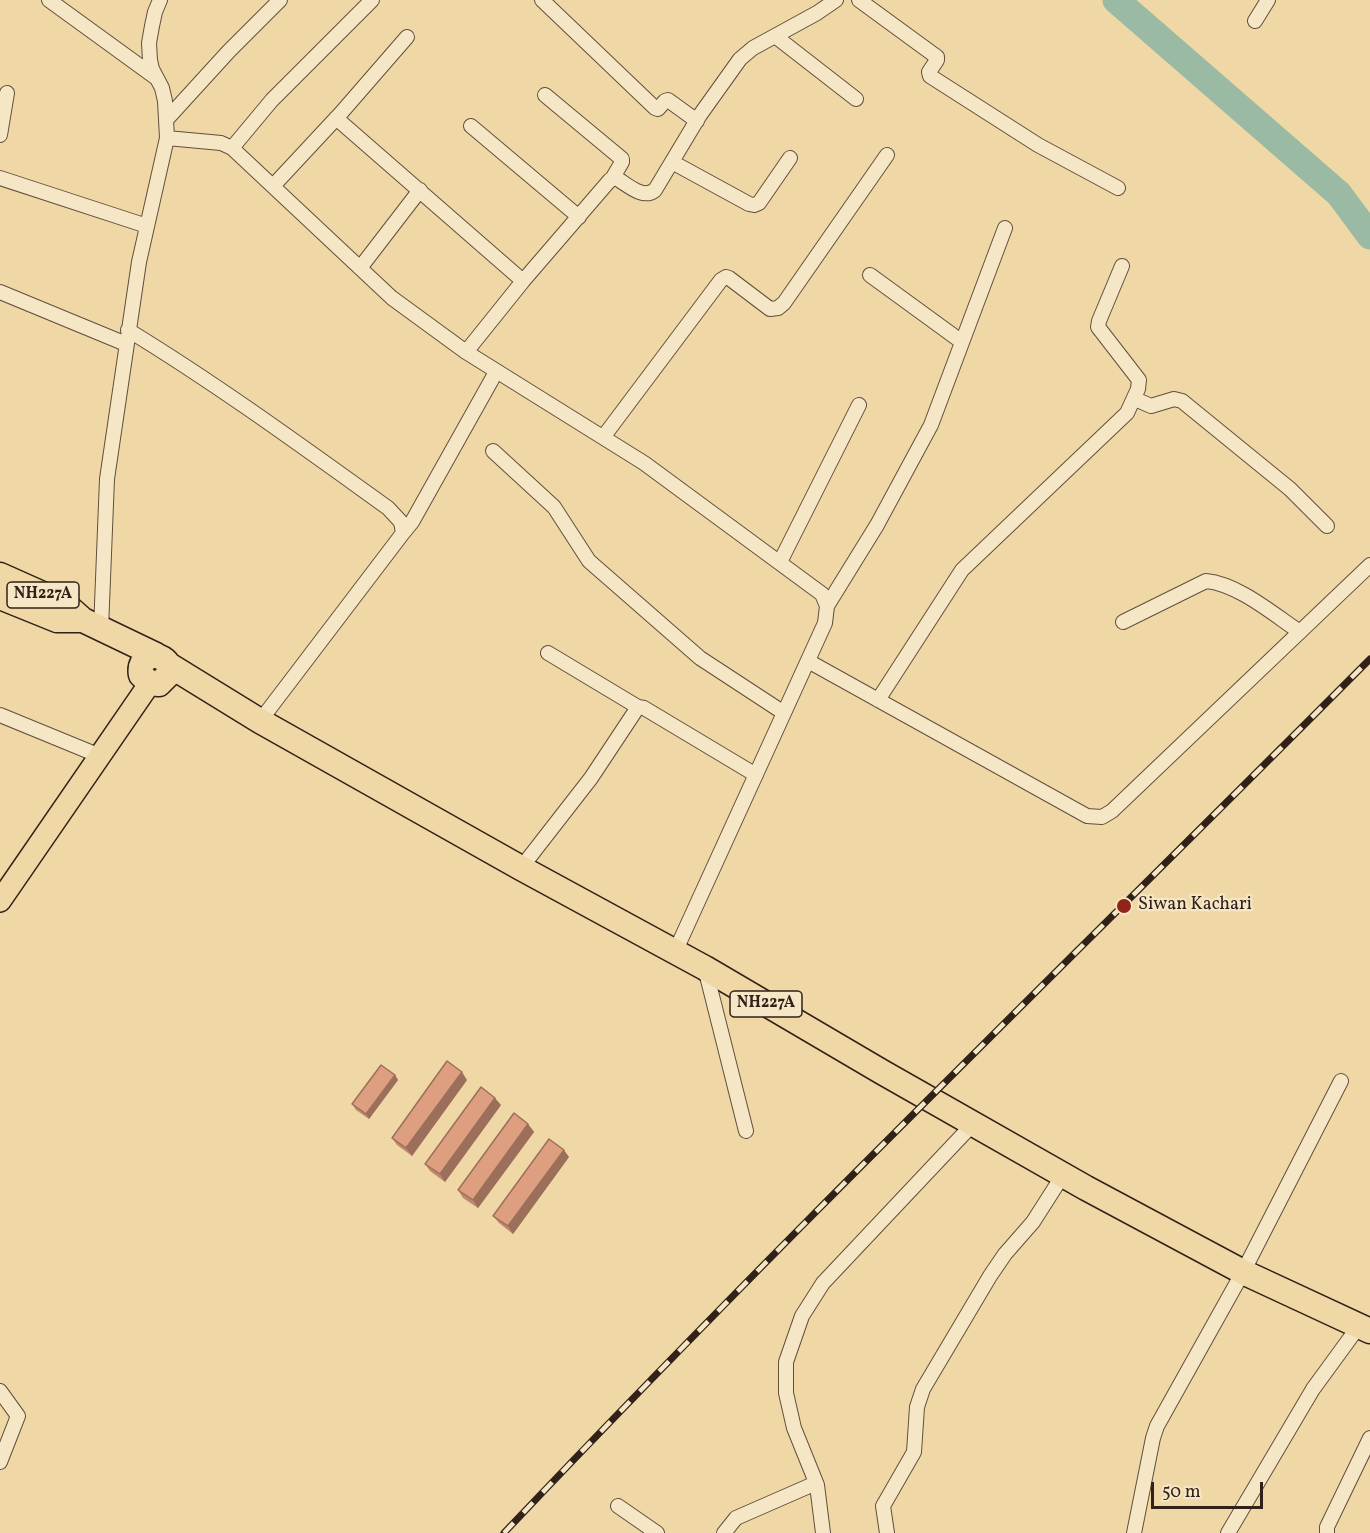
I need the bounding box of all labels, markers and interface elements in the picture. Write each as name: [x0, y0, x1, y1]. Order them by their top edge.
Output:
road number: NH227A: [7, 582, 79, 608]
place label: Siwan Kachari: [1138, 895, 1252, 917]
marker: Siwan Kachari: [1115, 897, 1133, 915]
road number: NH227A: [730, 991, 802, 1017]
scale bar: [1154, 1470, 1266, 1508]
text: 50 m: [1162, 1480, 1201, 1505]

